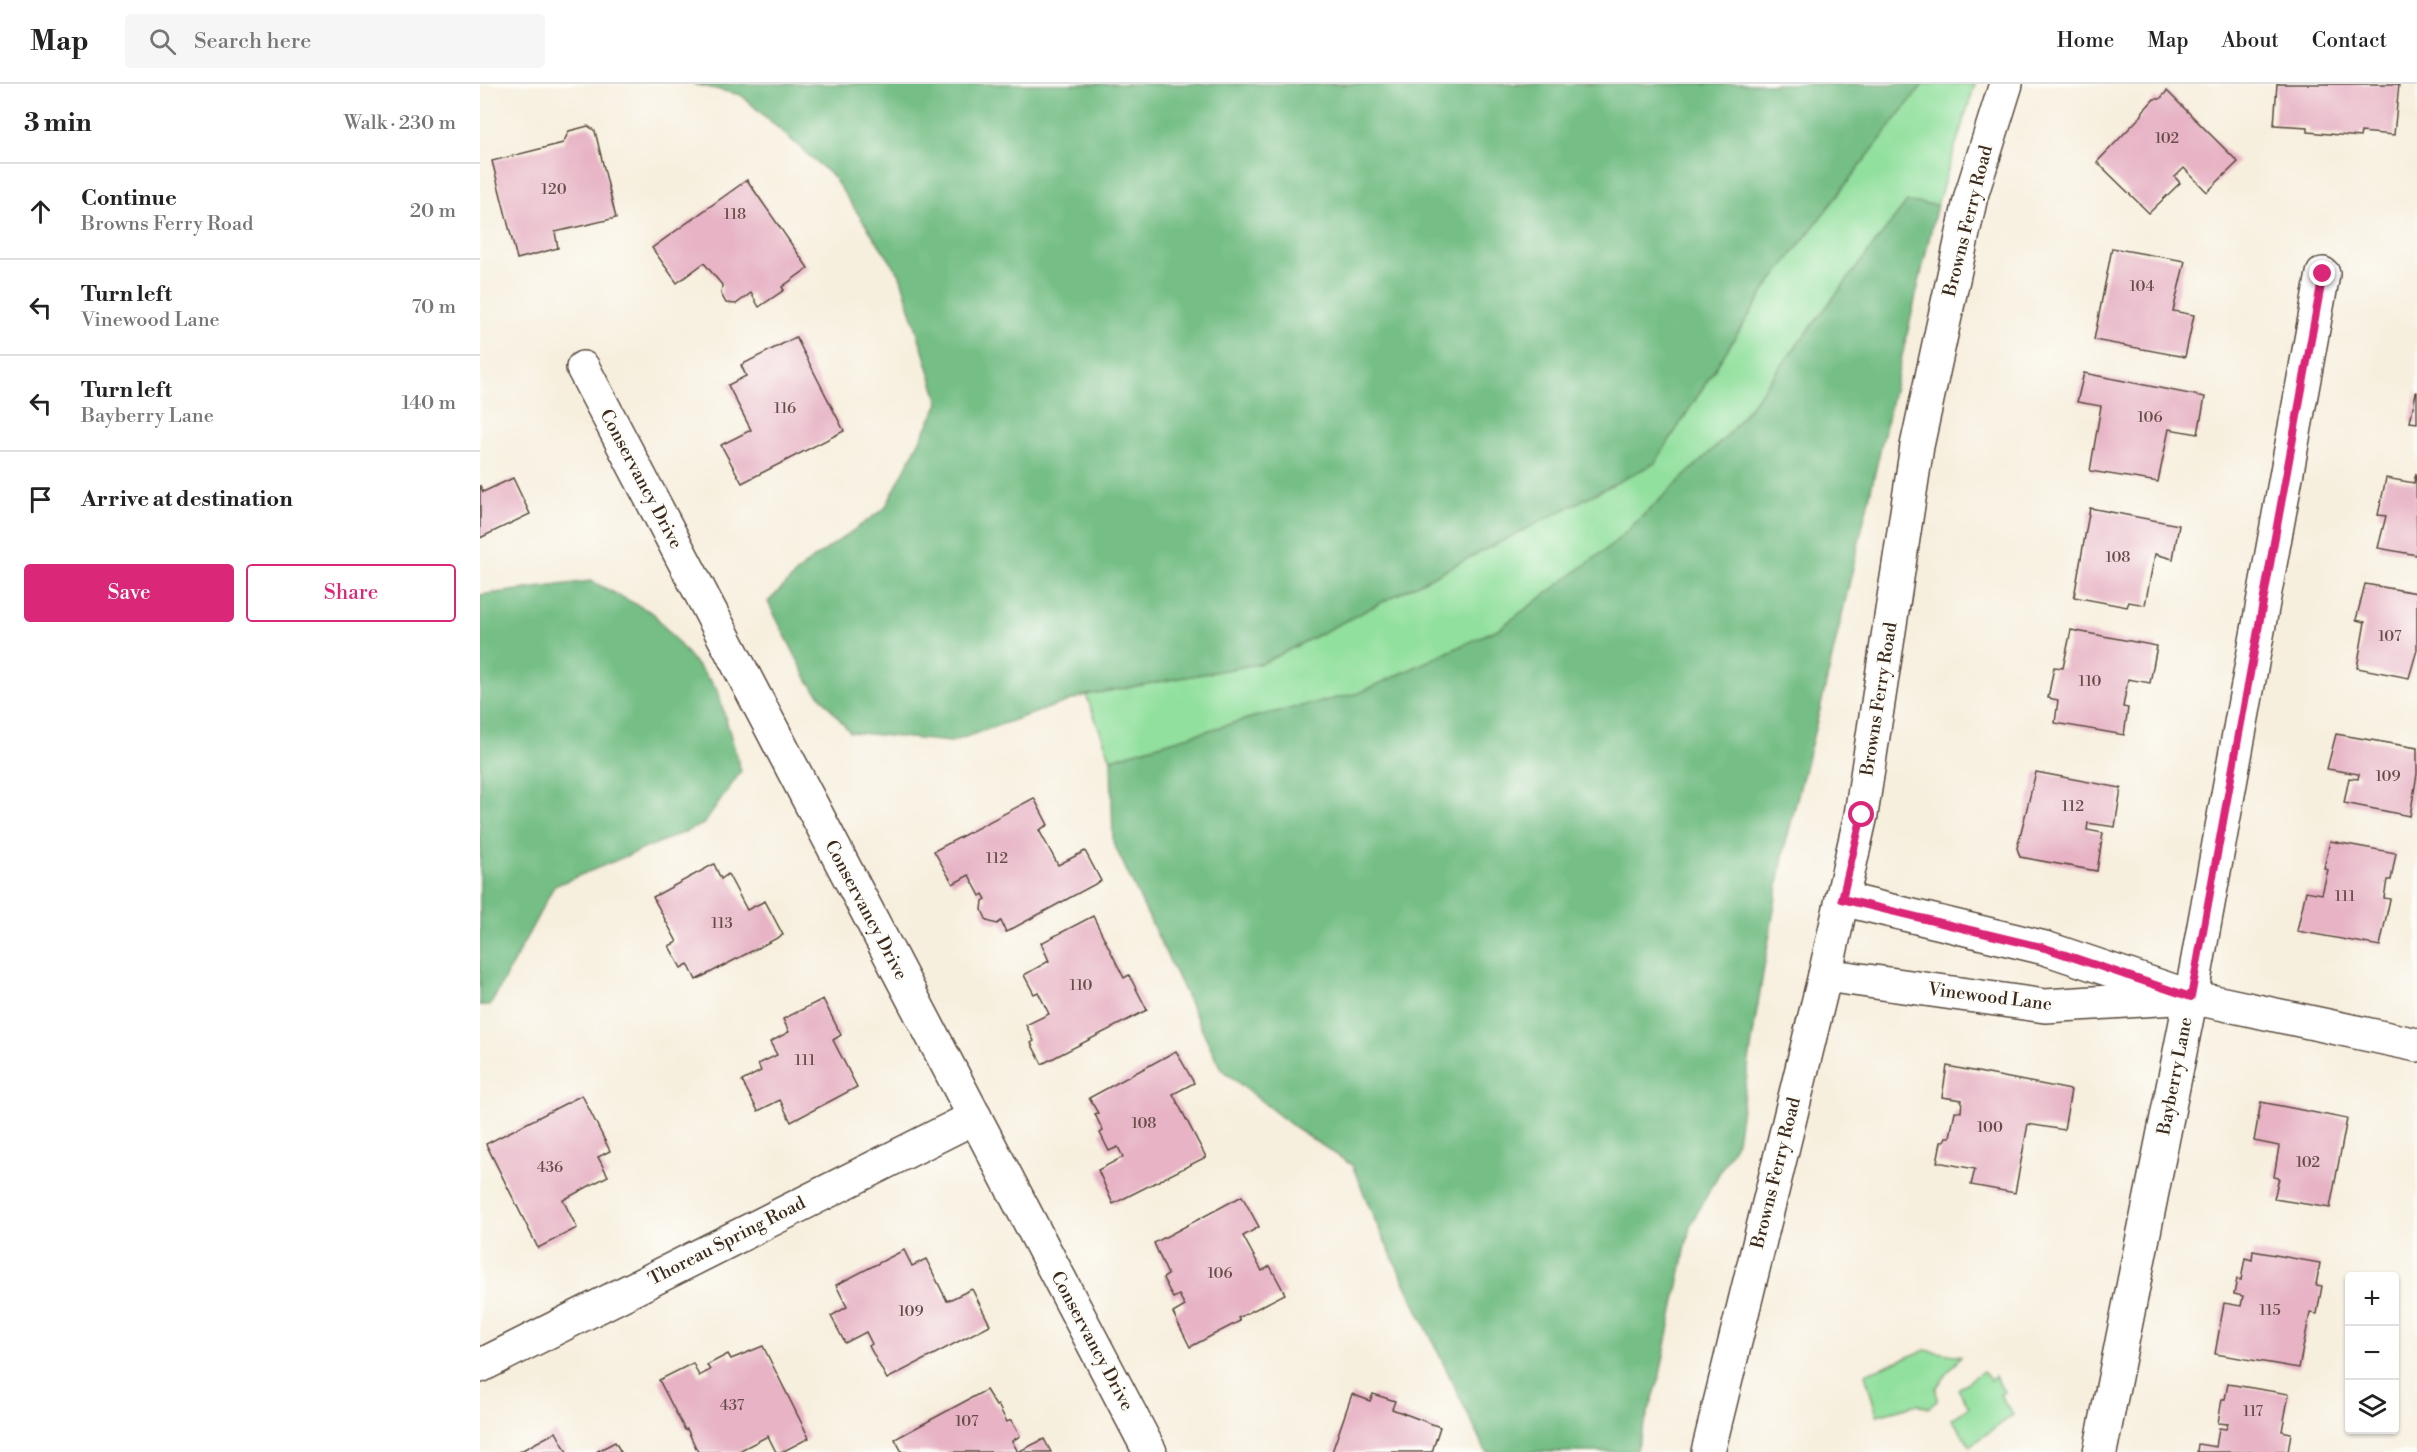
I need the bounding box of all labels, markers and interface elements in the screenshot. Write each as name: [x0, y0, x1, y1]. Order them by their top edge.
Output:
search box: [125, 14, 545, 68]
text: Map: [30, 24, 89, 59]
icon: search: [146, 25, 179, 58]
text: Search here: [194, 28, 311, 55]
text: Home: [2057, 28, 2114, 54]
text: Map: [2147, 28, 2189, 54]
text: About: [2222, 28, 2279, 54]
text: Contact: [2312, 28, 2387, 54]
text: 3 min: [24, 107, 92, 139]
text: Walk · 230 m: [344, 111, 456, 136]
house number: 102: [2155, 129, 2179, 148]
street label: Browns Ferry Road: [1938, 142, 1998, 300]
house number: 120: [541, 180, 567, 199]
text: Continue: [81, 185, 177, 212]
icon: ahead: [24, 195, 57, 228]
text: 20 m: [410, 199, 456, 224]
house number: 118: [724, 205, 746, 224]
text: Browns Ferry Road: [81, 212, 253, 237]
route end: [2309, 260, 2335, 286]
house number: 104: [2130, 277, 2155, 296]
text: Turn left: [81, 281, 172, 308]
icon: left: [24, 291, 57, 324]
text: 70 m: [412, 295, 456, 320]
text: Vinewood Lane: [81, 308, 220, 333]
text: Turn left: [81, 377, 172, 404]
icon: left: [24, 387, 57, 420]
text: 140 m: [401, 391, 456, 416]
house number: 116: [774, 399, 796, 418]
text: Bayberry Lane: [81, 404, 214, 429]
street label: Conservancy Drive: [595, 405, 687, 553]
house number: 106: [2137, 408, 2163, 427]
icon: arrive: [24, 483, 57, 516]
text: Arrive at destination: [81, 486, 293, 513]
house number: 108: [2105, 548, 2131, 567]
button: Save: [24, 564, 234, 622]
button: Share: [246, 564, 456, 622]
street label: Browns Ferry Road: [1855, 620, 1903, 778]
house number: 107: [2378, 627, 2402, 646]
house number: 110: [2079, 672, 2101, 691]
house number: 109: [2375, 767, 2401, 786]
house number: 112: [2062, 797, 2084, 816]
route start: [1848, 801, 1874, 827]
street label: Conservancy Drive: [820, 836, 912, 984]
house number: 112: [986, 849, 1008, 868]
house number: 111: [2335, 887, 2356, 906]
house number: 113: [711, 914, 733, 933]
house number: 110: [1070, 976, 1092, 995]
street label: Vinewood Lane: [1926, 978, 2053, 1016]
street label: Bayberry Lane: [2152, 1015, 2198, 1138]
house number: 111: [795, 1051, 816, 1070]
street label: Browns Ferry Road: [1746, 1094, 1806, 1252]
house number: 108: [1131, 1114, 1157, 1133]
house number: 100: [1977, 1118, 2003, 1137]
house number: 102: [2296, 1153, 2320, 1172]
house number: 436: [537, 1158, 563, 1177]
street label: Thoreau Spring Road: [645, 1191, 810, 1291]
house number: 106: [1207, 1264, 1233, 1283]
street label: Conservancy Drive: [1046, 1267, 1138, 1415]
map controls: [2345, 1272, 2399, 1434]
button: +: [2345, 1272, 2399, 1326]
house number: 115: [2259, 1301, 2281, 1320]
house number: 109: [898, 1302, 924, 1321]
button: −: [2345, 1326, 2399, 1380]
button: layers: [2345, 1380, 2399, 1434]
house number: 437: [720, 1396, 745, 1415]
house number: 117: [2243, 1402, 2264, 1421]
house number: 107: [955, 1412, 979, 1431]

